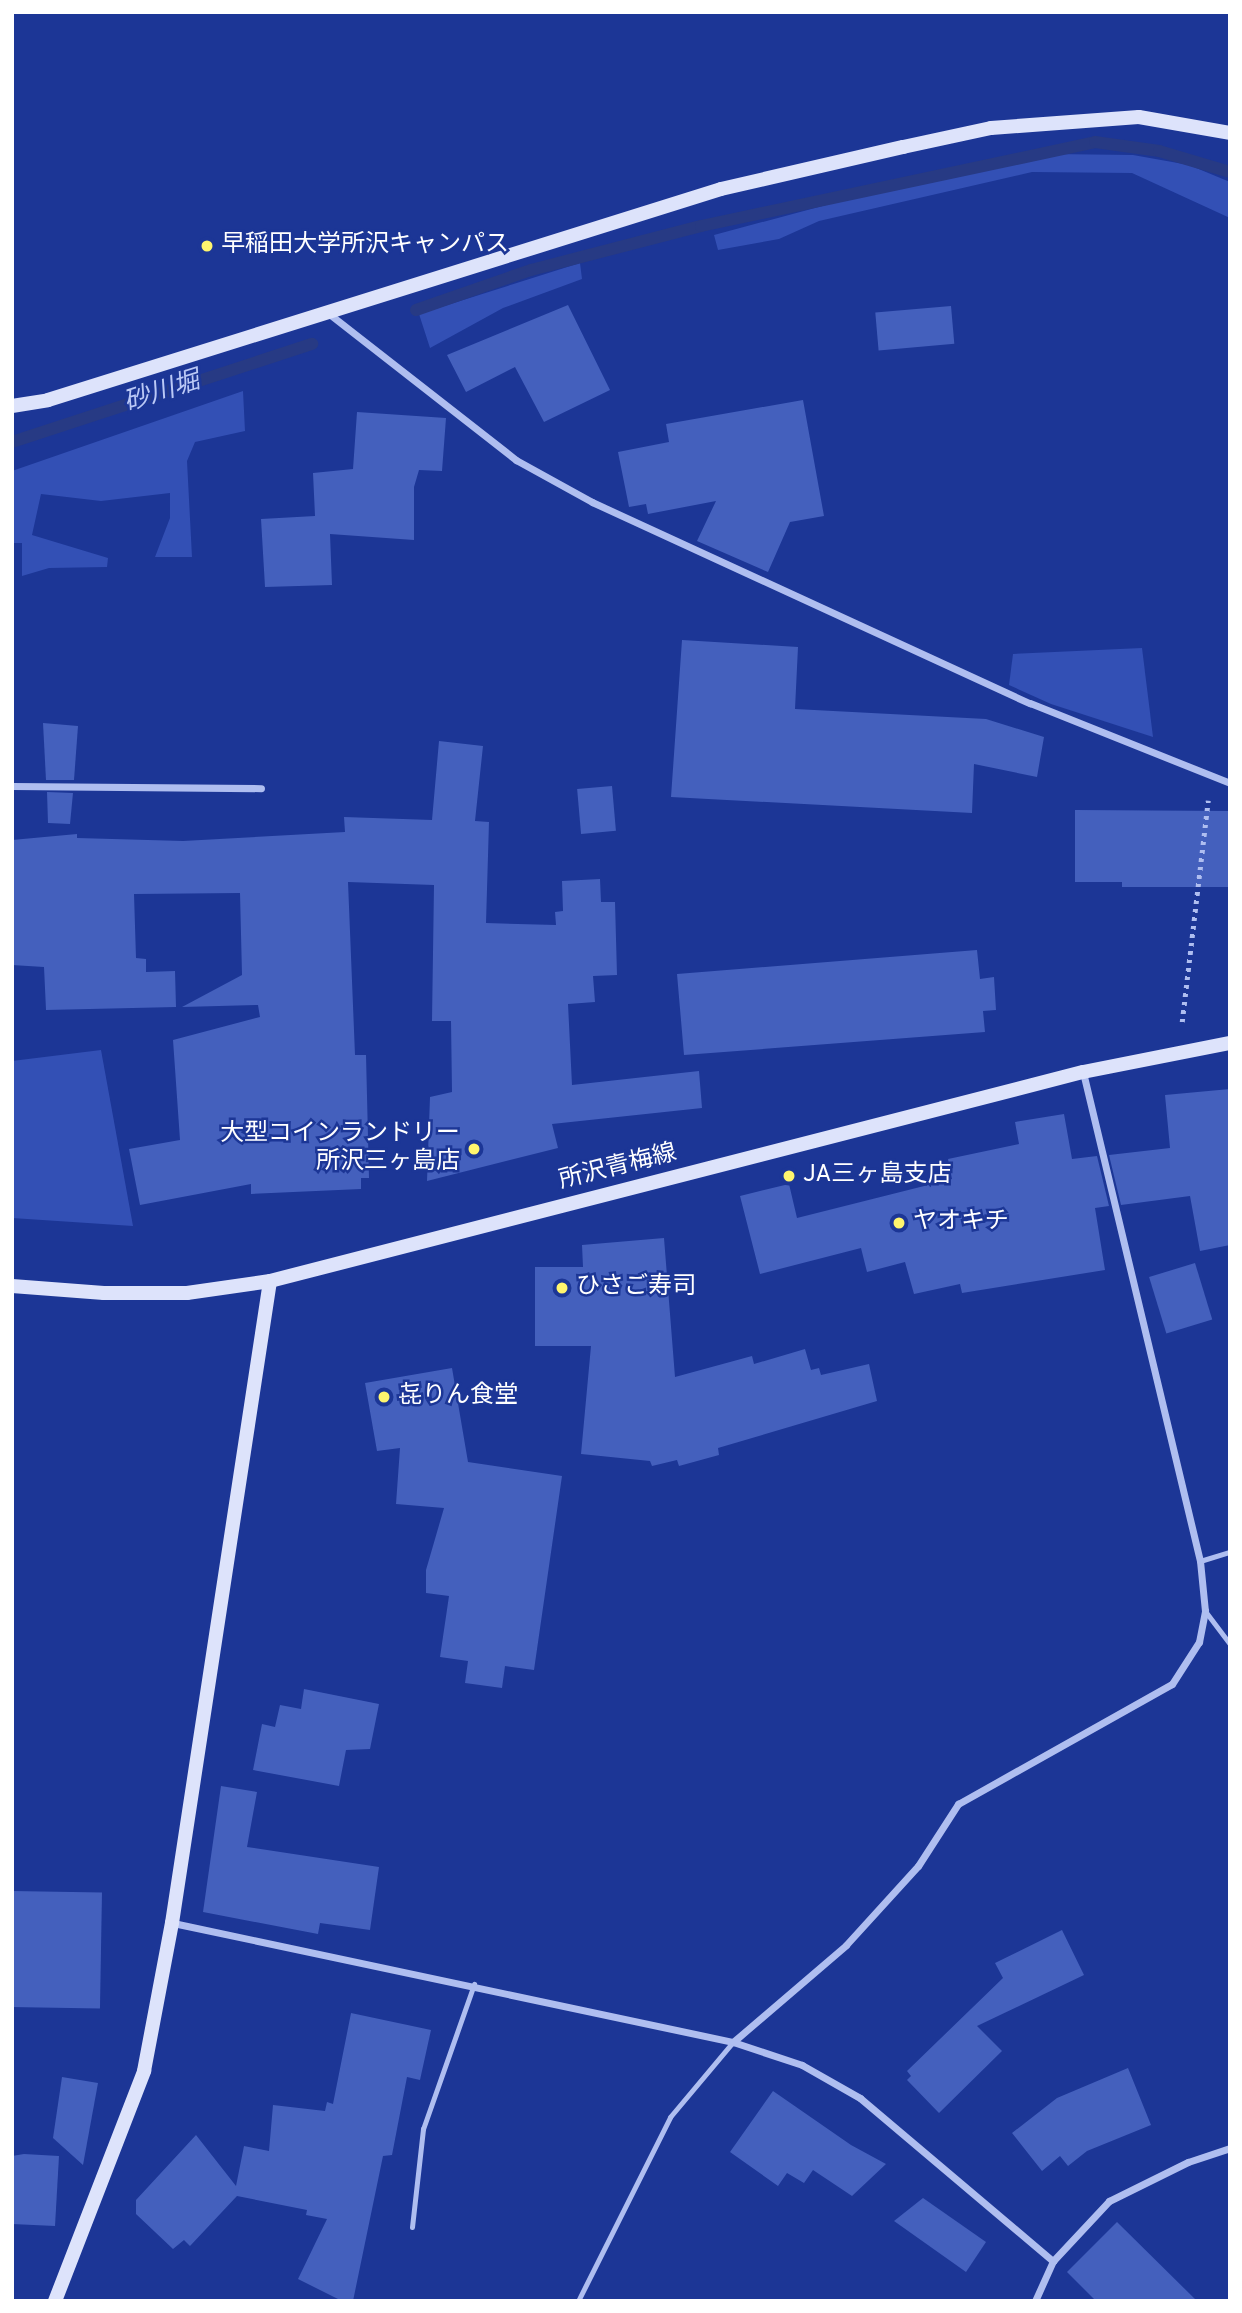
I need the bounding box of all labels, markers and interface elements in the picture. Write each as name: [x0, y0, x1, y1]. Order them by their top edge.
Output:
place label: 早稲田大学所沢キャンパス: [221, 232, 509, 260]
marker: 早稲田大学所沢キャンパス: [199, 238, 215, 254]
water label: 砂川堀: [120, 366, 204, 420]
place label: 大型コインランドリー 所沢三ヶ島店: [220, 1121, 460, 1177]
street label: 所沢青梅線: [556, 1140, 680, 1196]
marker: 大型コインランドリー 所沢三ヶ島店: [466, 1141, 482, 1157]
place label: JA三ヶ島支店: [803, 1162, 951, 1190]
marker: JA三ヶ島支店: [781, 1168, 797, 1184]
place label: ヤオキチ: [913, 1209, 1009, 1237]
marker: ヤオキチ: [891, 1215, 907, 1231]
place label: ひさご寿司: [576, 1274, 696, 1302]
marker: ひさご寿司: [554, 1280, 570, 1296]
place label: 㐂りん食堂: [398, 1383, 518, 1411]
marker: 㐂りん食堂: [376, 1389, 392, 1405]

